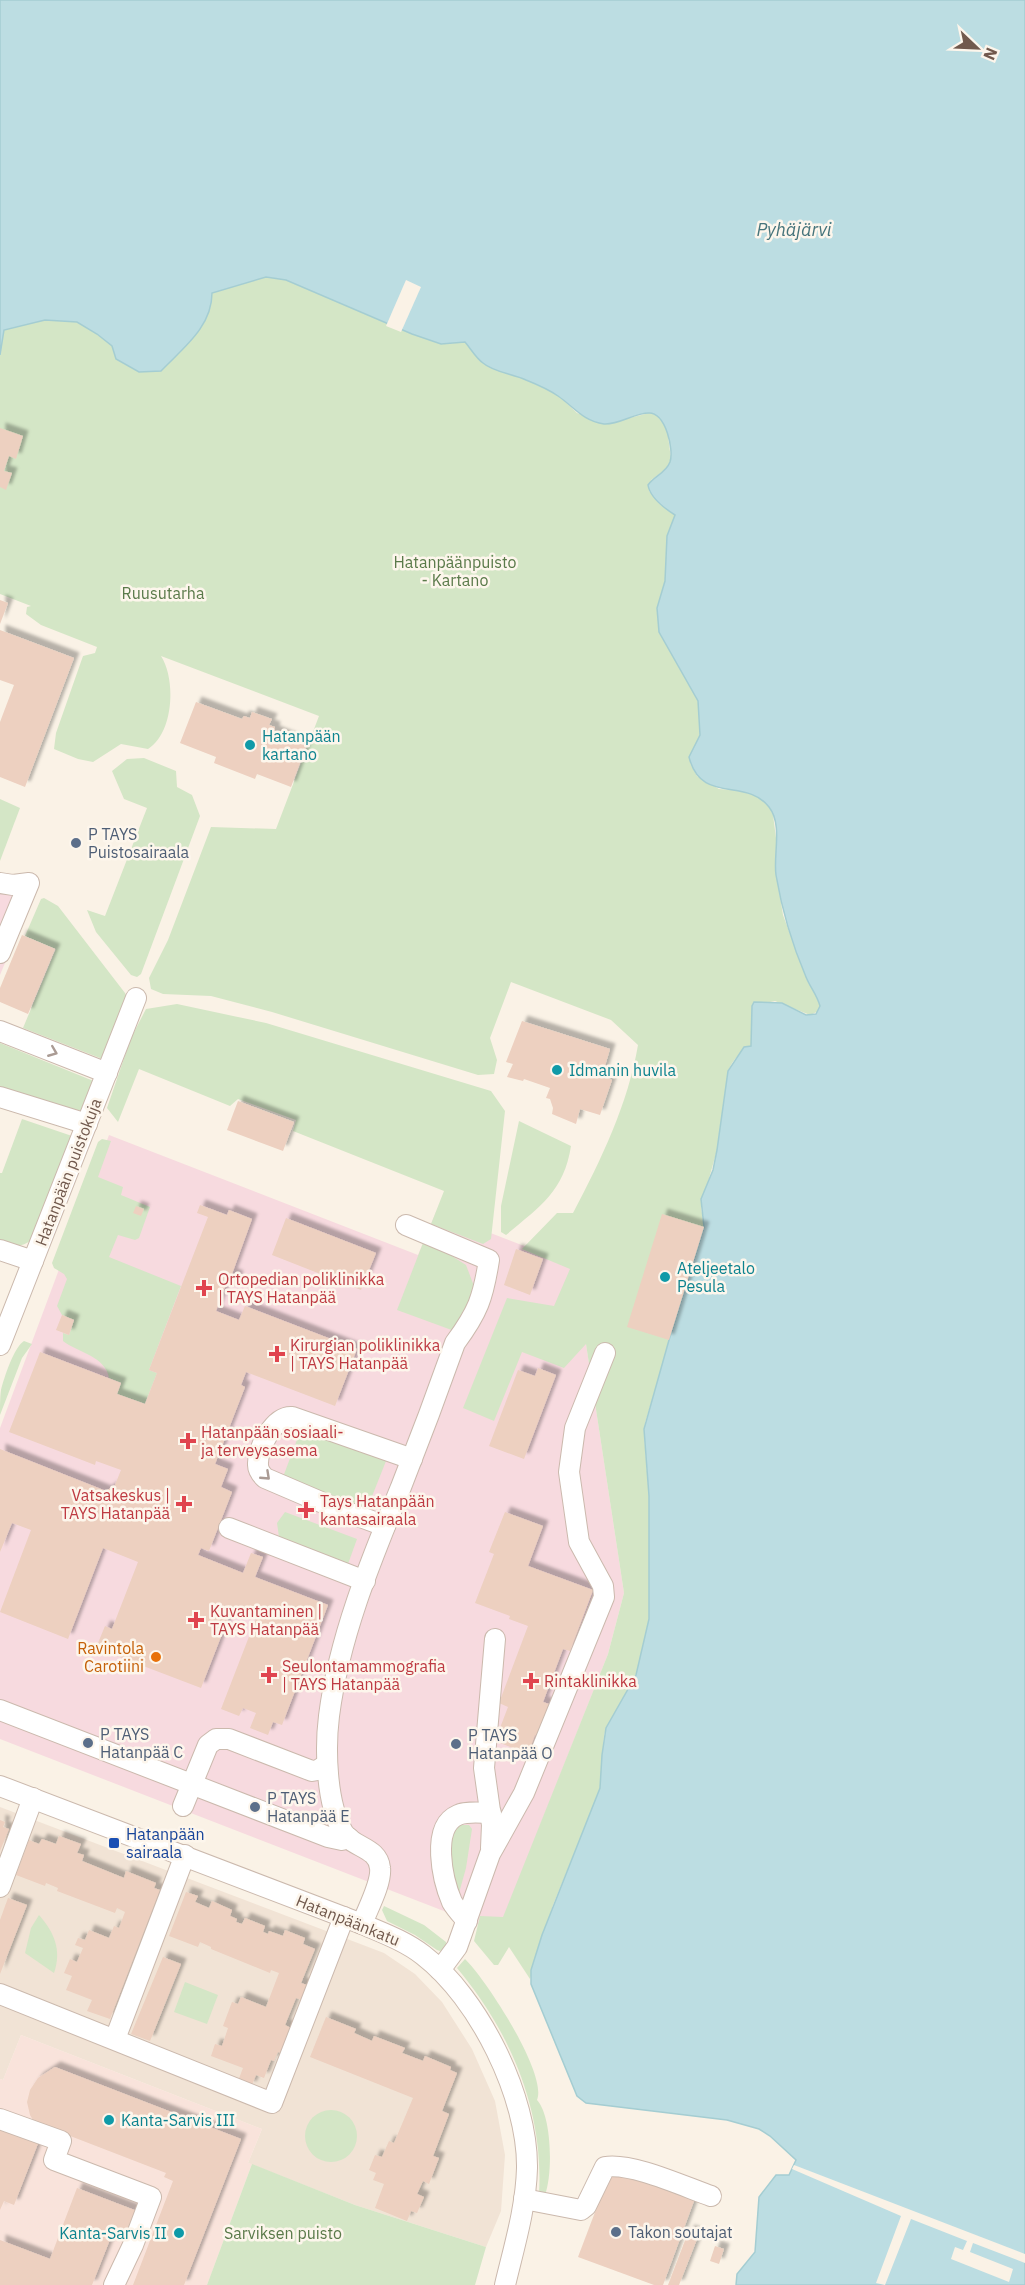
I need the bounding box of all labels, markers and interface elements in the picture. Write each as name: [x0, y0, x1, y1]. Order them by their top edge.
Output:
north arrow: [947, 18, 1007, 78]
text: N: [979, 45, 1002, 63]
water label: Pyhäjärvi: [756, 218, 832, 241]
park label: Hatanpäänpuisto - Kartano: [393, 552, 517, 590]
park label: Ruusutarha: [122, 583, 205, 603]
place label: Hatanpään kartano: [262, 726, 341, 764]
marker: Hatanpään kartano: [243, 738, 257, 752]
place label: P TAYS Puistosairaala: [88, 824, 190, 862]
marker: P TAYS Puistosairaala: [69, 836, 83, 850]
one-way arrow: [47, 1045, 58, 1057]
place label: Idmanin huvila: [569, 1060, 676, 1080]
marker: Idmanin huvila: [550, 1063, 564, 1077]
street label: Hatanpään puistokuja: [31, 1095, 106, 1249]
place label: Ateljeetalo Pesula: [677, 1258, 755, 1296]
place label: Ortopedian poliklinikka | TAYS Hatanpää: [218, 1269, 385, 1307]
marker: Ateljeetalo Pesula: [658, 1270, 672, 1284]
marker: Ortopedian poliklinikka | TAYS Hatanpää: [195, 1279, 213, 1297]
place label: Kirurgian poliklinikka | TAYS Hatanpää: [290, 1335, 441, 1373]
marker: Kirurgian poliklinikka | TAYS Hatanpää: [268, 1345, 286, 1363]
place label: Hatanpään sosiaali- ja terveysasema: [201, 1422, 344, 1460]
marker: Hatanpään sosiaali- ja terveysasema: [179, 1432, 197, 1450]
one-way arrow: [259, 1469, 269, 1480]
place label: Vatsakeskus | TAYS Hatanpää: [61, 1485, 170, 1523]
place label: Tays Hatanpään kantasairaala: [320, 1491, 435, 1529]
marker: Vatsakeskus | TAYS Hatanpää: [175, 1495, 193, 1513]
marker: Tays Hatanpään kantasairaala: [297, 1501, 315, 1519]
place label: Kuvantaminen | TAYS Hatanpää: [210, 1601, 322, 1639]
marker: Kuvantaminen | TAYS Hatanpää: [187, 1611, 205, 1629]
place label: Ravintola Carotiini: [77, 1638, 144, 1676]
marker: Ravintola Carotiini: [149, 1650, 163, 1664]
place label: Seulontamammografia | TAYS Hatanpää: [282, 1656, 446, 1694]
marker: Seulontamammografia | TAYS Hatanpää: [260, 1666, 278, 1684]
place label: Rintaklinikka: [544, 1671, 637, 1691]
marker: Rintaklinikka: [522, 1672, 540, 1690]
place label: P TAYS Hatanpää C: [100, 1724, 183, 1762]
place label: P TAYS Hatanpää O: [468, 1725, 553, 1763]
marker: P TAYS Hatanpää C: [81, 1736, 95, 1750]
marker: P TAYS Hatanpää O: [449, 1737, 463, 1751]
place label: P TAYS Hatanpää E: [267, 1788, 350, 1826]
marker: P TAYS Hatanpää E: [248, 1800, 262, 1814]
place label: Hatanpään sairaala: [126, 1824, 205, 1862]
marker: Hatanpään sairaala: [107, 1836, 121, 1850]
street label: Hatanpäänkatu: [293, 1890, 403, 1950]
place label: Kanta-Sarvis III: [121, 2110, 235, 2130]
marker: Kanta-Sarvis III: [102, 2113, 116, 2127]
place label: Takon soutajat: [628, 2222, 733, 2242]
place label: Kanta-Sarvis II: [59, 2223, 167, 2243]
park label: Sarviksen puisto: [224, 2223, 342, 2243]
marker: Takon soutajat: [609, 2225, 623, 2239]
marker: Kanta-Sarvis II: [172, 2226, 186, 2240]

